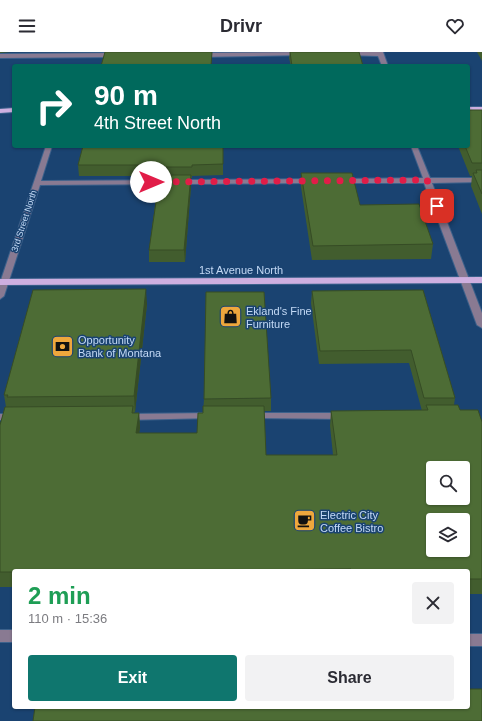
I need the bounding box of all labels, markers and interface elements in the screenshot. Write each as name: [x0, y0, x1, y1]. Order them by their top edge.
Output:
icon: menu: [16, 15, 38, 37]
icon: heart: [444, 15, 466, 37]
text: Drivr: [220, 16, 262, 36]
icon: right: [28, 80, 80, 132]
text: 90 m: [94, 80, 158, 111]
text: 4th Street North: [94, 113, 221, 133]
position arrow: [130, 161, 172, 203]
street label: 3rd Street North: [9, 189, 39, 253]
pin: [420, 189, 454, 223]
icon: arrive: [426, 195, 448, 217]
street label: 1st Avenue North: [199, 264, 283, 276]
shop icon: Ekland's Fine Furniture: [217, 304, 243, 330]
place label: Ekland's Fine Furniture: [246, 305, 312, 330]
bank icon: Opportunity Bank of Montana: [50, 333, 76, 359]
place label: Opportunity Bank of Montana: [78, 334, 162, 359]
map controls: [426, 461, 470, 557]
button: search: [426, 461, 470, 505]
cafe icon: Electric City Coffee Bistro: [292, 508, 318, 534]
place label: Electric City Coffee Bistro: [320, 509, 383, 534]
button: layers: [426, 513, 470, 557]
text: 2 min: [28, 582, 91, 609]
button: close: [412, 582, 454, 624]
text: 110 m · 15:36: [28, 611, 107, 626]
button: Exit: [28, 655, 237, 701]
button: Share: [245, 655, 454, 701]

